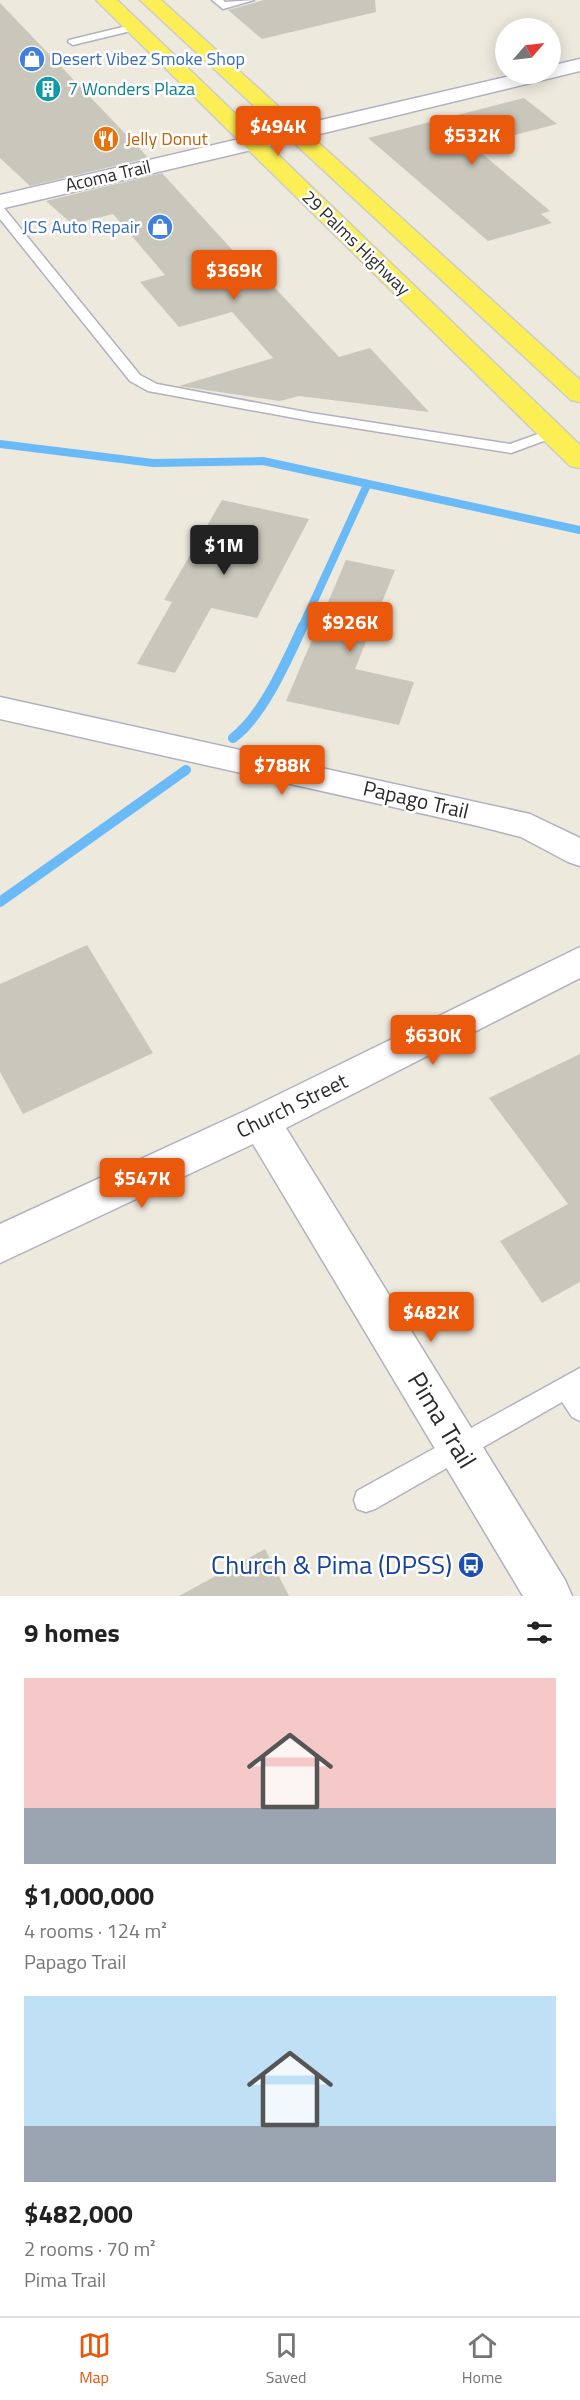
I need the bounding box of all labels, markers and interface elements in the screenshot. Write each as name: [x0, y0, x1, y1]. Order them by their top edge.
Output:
north arrow: [495, 18, 561, 84]
map controls: [495, 18, 561, 84]
shop icon: Desert Vibez Smoke Shop: [17, 44, 47, 74]
place label: Desert Vibez Smoke Shop: [51, 45, 245, 72]
building icon: 7 Wonders Plaza: [33, 74, 63, 104]
place label: 7 Wonders Plaza: [68, 75, 195, 102]
pin: $494K: [236, 106, 320, 157]
text: $494K: [250, 110, 306, 141]
pin: $532K: [430, 115, 514, 166]
text: $532K: [444, 119, 500, 150]
restaurant icon: Jelly Donut: [91, 124, 121, 154]
place label: Jelly Donut: [126, 125, 209, 152]
street label: Acoma Trail: [62, 153, 153, 198]
street label: 29 Palms Highway: [296, 184, 417, 302]
shop icon: JCS Auto Repair: [145, 212, 175, 242]
place label: JCS Auto Repair: [23, 213, 140, 240]
pin: $369K: [192, 250, 276, 301]
text: $369K: [206, 254, 262, 285]
pin: $1M: [195, 525, 253, 576]
text: $1M: [204, 529, 244, 560]
pin: $926K: [308, 602, 392, 653]
text: $926K: [322, 606, 378, 637]
pin: $788K: [240, 745, 324, 796]
text: $788K: [254, 749, 310, 780]
street label: Papago Trail: [360, 771, 472, 827]
pin: $630K: [391, 1015, 475, 1066]
text: $630K: [405, 1019, 461, 1050]
street label: Church Street: [231, 1064, 353, 1146]
pin: $547K: [100, 1158, 184, 1209]
text: $547K: [114, 1162, 170, 1193]
pin: $482K: [389, 1292, 473, 1343]
text: $482K: [403, 1296, 459, 1327]
street label: Pima Trail: [398, 1364, 487, 1476]
place label: Church & Pima (DPSS): [211, 1545, 452, 1584]
bus stop icon: Church & Pima (DPSS): [456, 1550, 486, 1580]
text: 9 homes: [24, 1613, 120, 1652]
icon: filters: [523, 1616, 556, 1649]
icon: home: [236, 1717, 344, 1825]
text: $1,000,000: [24, 1876, 154, 1915]
text: 4 rooms · 124 m²: [24, 1915, 167, 1946]
text: Papago Trail: [24, 1946, 126, 1977]
icon: home: [236, 2035, 344, 2143]
text: $482,000: [24, 2194, 133, 2233]
text: 2 rooms · 70 m²: [24, 2233, 156, 2264]
text: Pima Trail: [24, 2264, 106, 2295]
tab: Map: [78, 2329, 111, 2389]
tab: Saved: [266, 2329, 307, 2389]
tab: Home: [462, 2329, 502, 2389]

